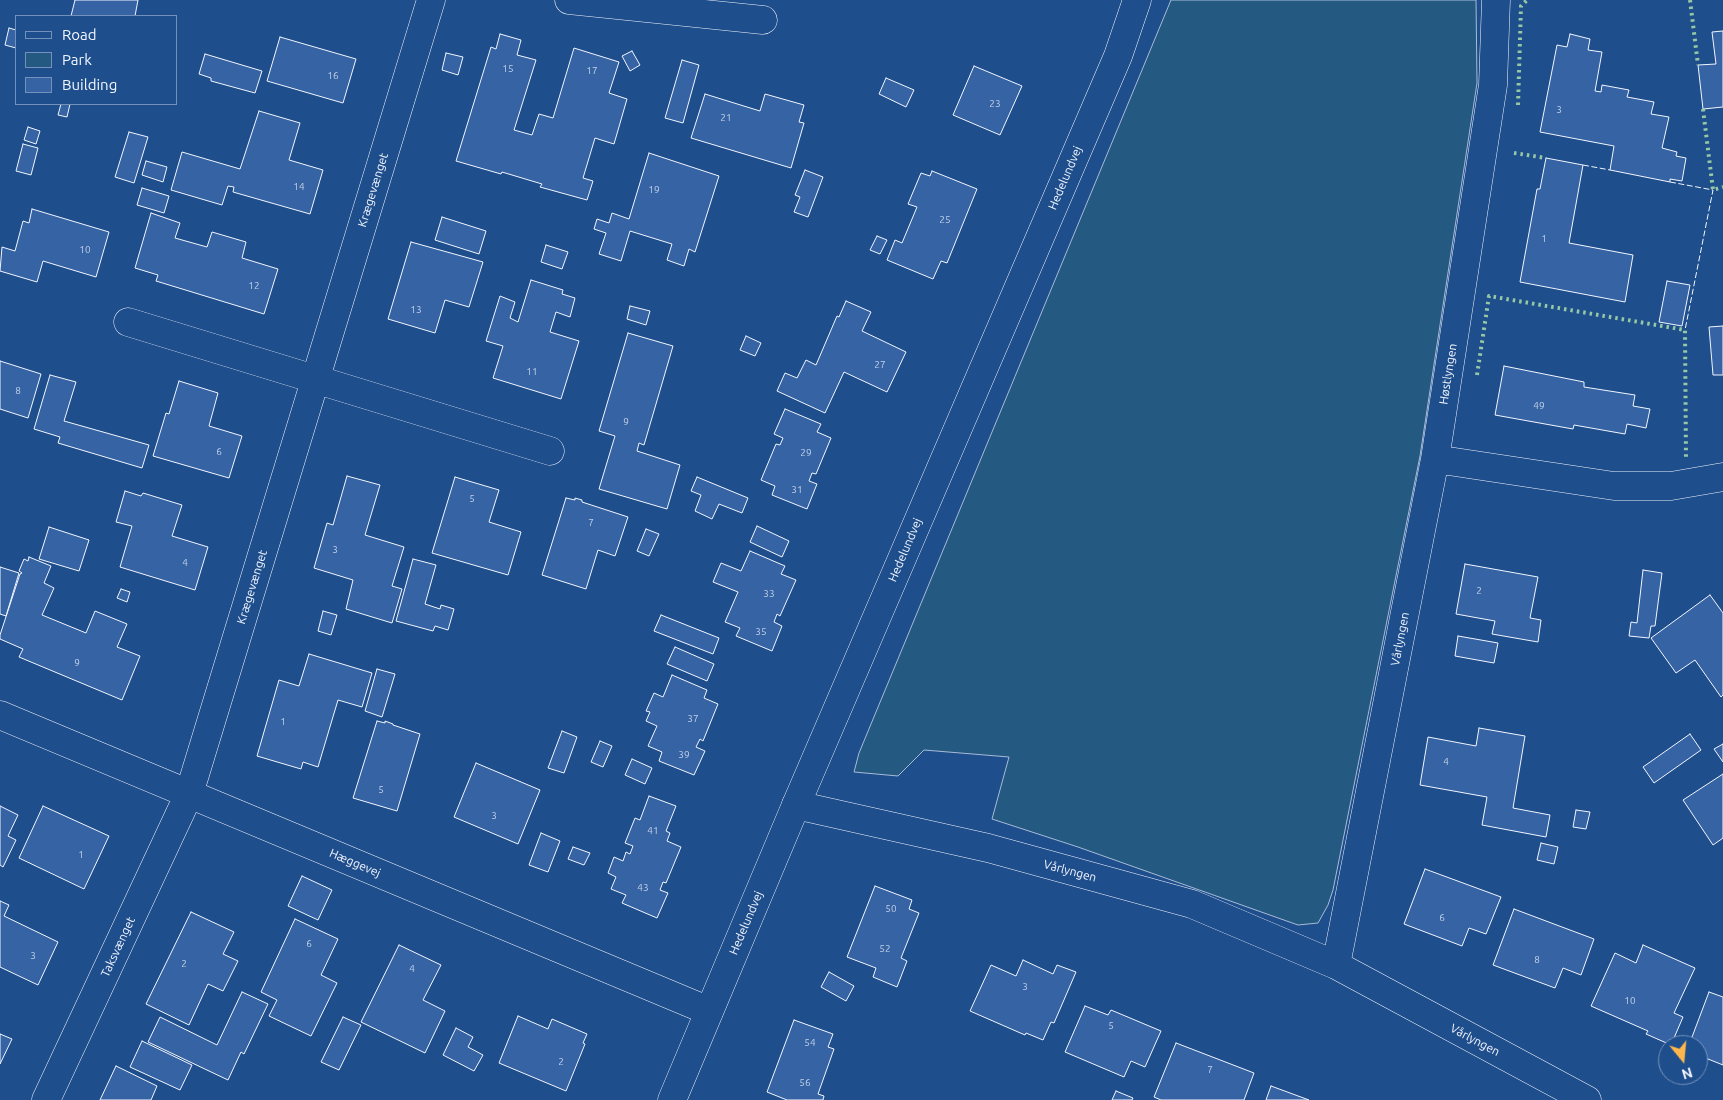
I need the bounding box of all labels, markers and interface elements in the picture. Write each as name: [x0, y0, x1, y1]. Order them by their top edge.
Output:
legend: [15, 15, 178, 105]
text: Road: [62, 26, 97, 43]
text: Park: [62, 51, 92, 68]
house number: 15: [502, 63, 514, 75]
house number: 17: [586, 65, 598, 77]
house number: 16: [327, 70, 339, 82]
text: Building: [62, 76, 117, 93]
house number: 23: [989, 98, 1001, 110]
house number: 3: [1556, 104, 1562, 116]
house number: 21: [720, 112, 732, 124]
street label: Hedelundvej: [1045, 144, 1085, 212]
street label: Krægevænget: [355, 151, 391, 229]
house number: 14: [293, 181, 305, 193]
house number: 19: [648, 184, 660, 196]
house number: 25: [939, 214, 951, 226]
house number: 1: [1541, 233, 1547, 245]
house number: 10: [79, 244, 91, 256]
house number: 12: [248, 280, 260, 292]
house number: 13: [410, 304, 422, 316]
street label: Høstlyngen: [1436, 343, 1460, 405]
house number: 27: [874, 359, 886, 371]
house number: 11: [526, 366, 538, 378]
house number: 8: [15, 385, 21, 397]
house number: 49: [1533, 400, 1545, 412]
house number: 9: [623, 416, 629, 428]
house number: 6: [216, 446, 222, 458]
house number: 29: [800, 447, 812, 459]
house number: 31: [791, 484, 803, 496]
house number: 5: [469, 493, 475, 505]
street label: Hedelundvej: [885, 516, 925, 584]
house number: 7: [588, 517, 594, 529]
house number: 3: [332, 544, 338, 556]
street label: Krægevænget: [234, 548, 270, 626]
house number: 4: [182, 557, 188, 569]
house number: 2: [1476, 585, 1482, 597]
house number: 33: [763, 588, 775, 600]
street label: Vårlyngen: [1388, 611, 1412, 667]
house number: 35: [755, 626, 767, 638]
house number: 9: [74, 657, 80, 669]
house number: 37: [687, 713, 699, 725]
house number: 1: [280, 716, 286, 728]
house number: 39: [678, 749, 690, 761]
house number: 4: [1443, 756, 1449, 768]
house number: 5: [378, 784, 384, 796]
house number: 3: [491, 810, 497, 822]
house number: 41: [647, 825, 659, 837]
street label: Hæggevej: [327, 846, 383, 880]
house number: 1: [78, 849, 84, 861]
street label: Vårlyngen: [1042, 857, 1098, 885]
house number: 43: [637, 882, 649, 894]
street label: Hedelundvej: [726, 889, 766, 957]
house number: 50: [885, 903, 897, 915]
house number: 6: [1439, 912, 1445, 924]
street label: Taksvænget: [98, 915, 138, 979]
house number: 6: [306, 938, 312, 950]
house number: 52: [879, 943, 891, 955]
house number: 3: [30, 950, 36, 962]
house number: 8: [1534, 954, 1540, 966]
house number: 2: [181, 958, 187, 970]
house number: 4: [409, 963, 415, 975]
house number: 3: [1022, 981, 1028, 993]
house number: 10: [1624, 995, 1636, 1007]
house number: 5: [1108, 1020, 1114, 1032]
street label: Vårlyngen: [1448, 1021, 1502, 1059]
north arrow: [1658, 1035, 1708, 1085]
house number: 54: [804, 1037, 816, 1049]
house number: 2: [558, 1056, 564, 1068]
house number: 7: [1207, 1064, 1213, 1076]
text: N: [1680, 1064, 1694, 1083]
house number: 56: [799, 1077, 811, 1089]

